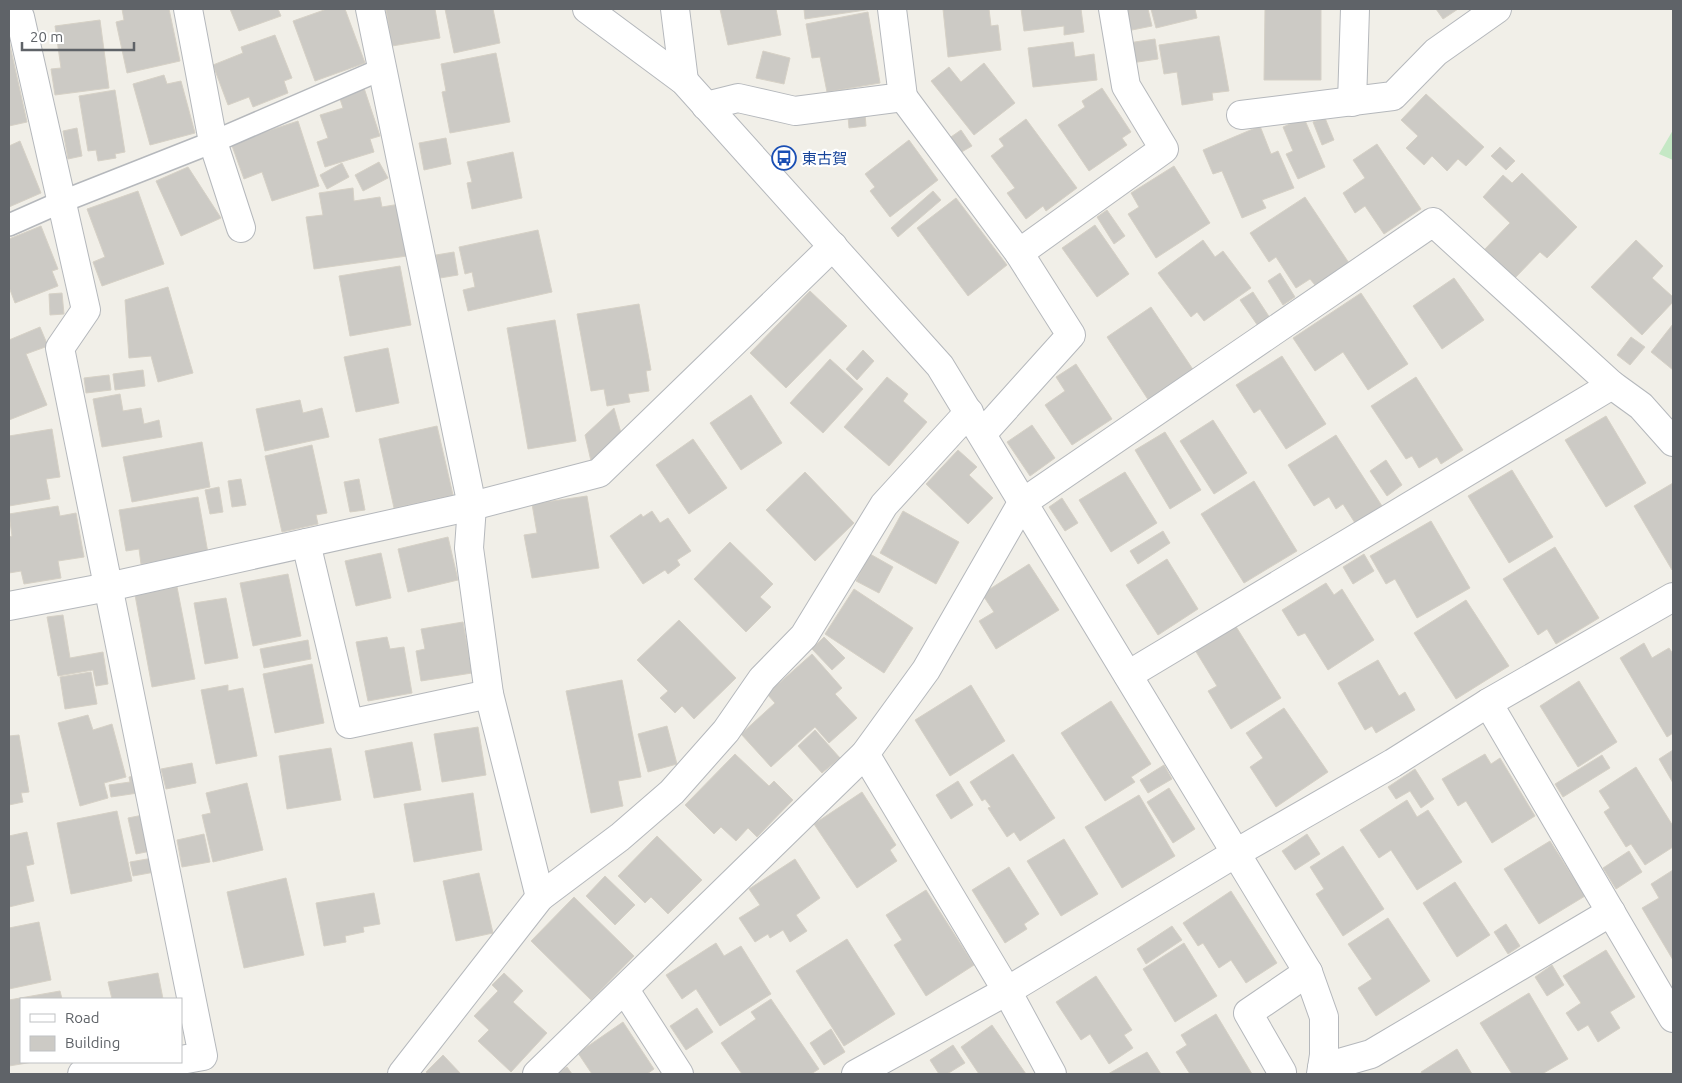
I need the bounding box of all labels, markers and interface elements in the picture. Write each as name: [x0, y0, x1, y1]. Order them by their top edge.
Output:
scale bar: [22, 20, 135, 52]
text: 20 m: [30, 28, 63, 45]
bus stop icon: 東古賀: [771, 145, 797, 171]
place label: 東古賀: [802, 150, 847, 167]
legend: [20, 998, 182, 1063]
text: Road: [65, 1009, 100, 1026]
text: Building: [65, 1034, 120, 1051]

